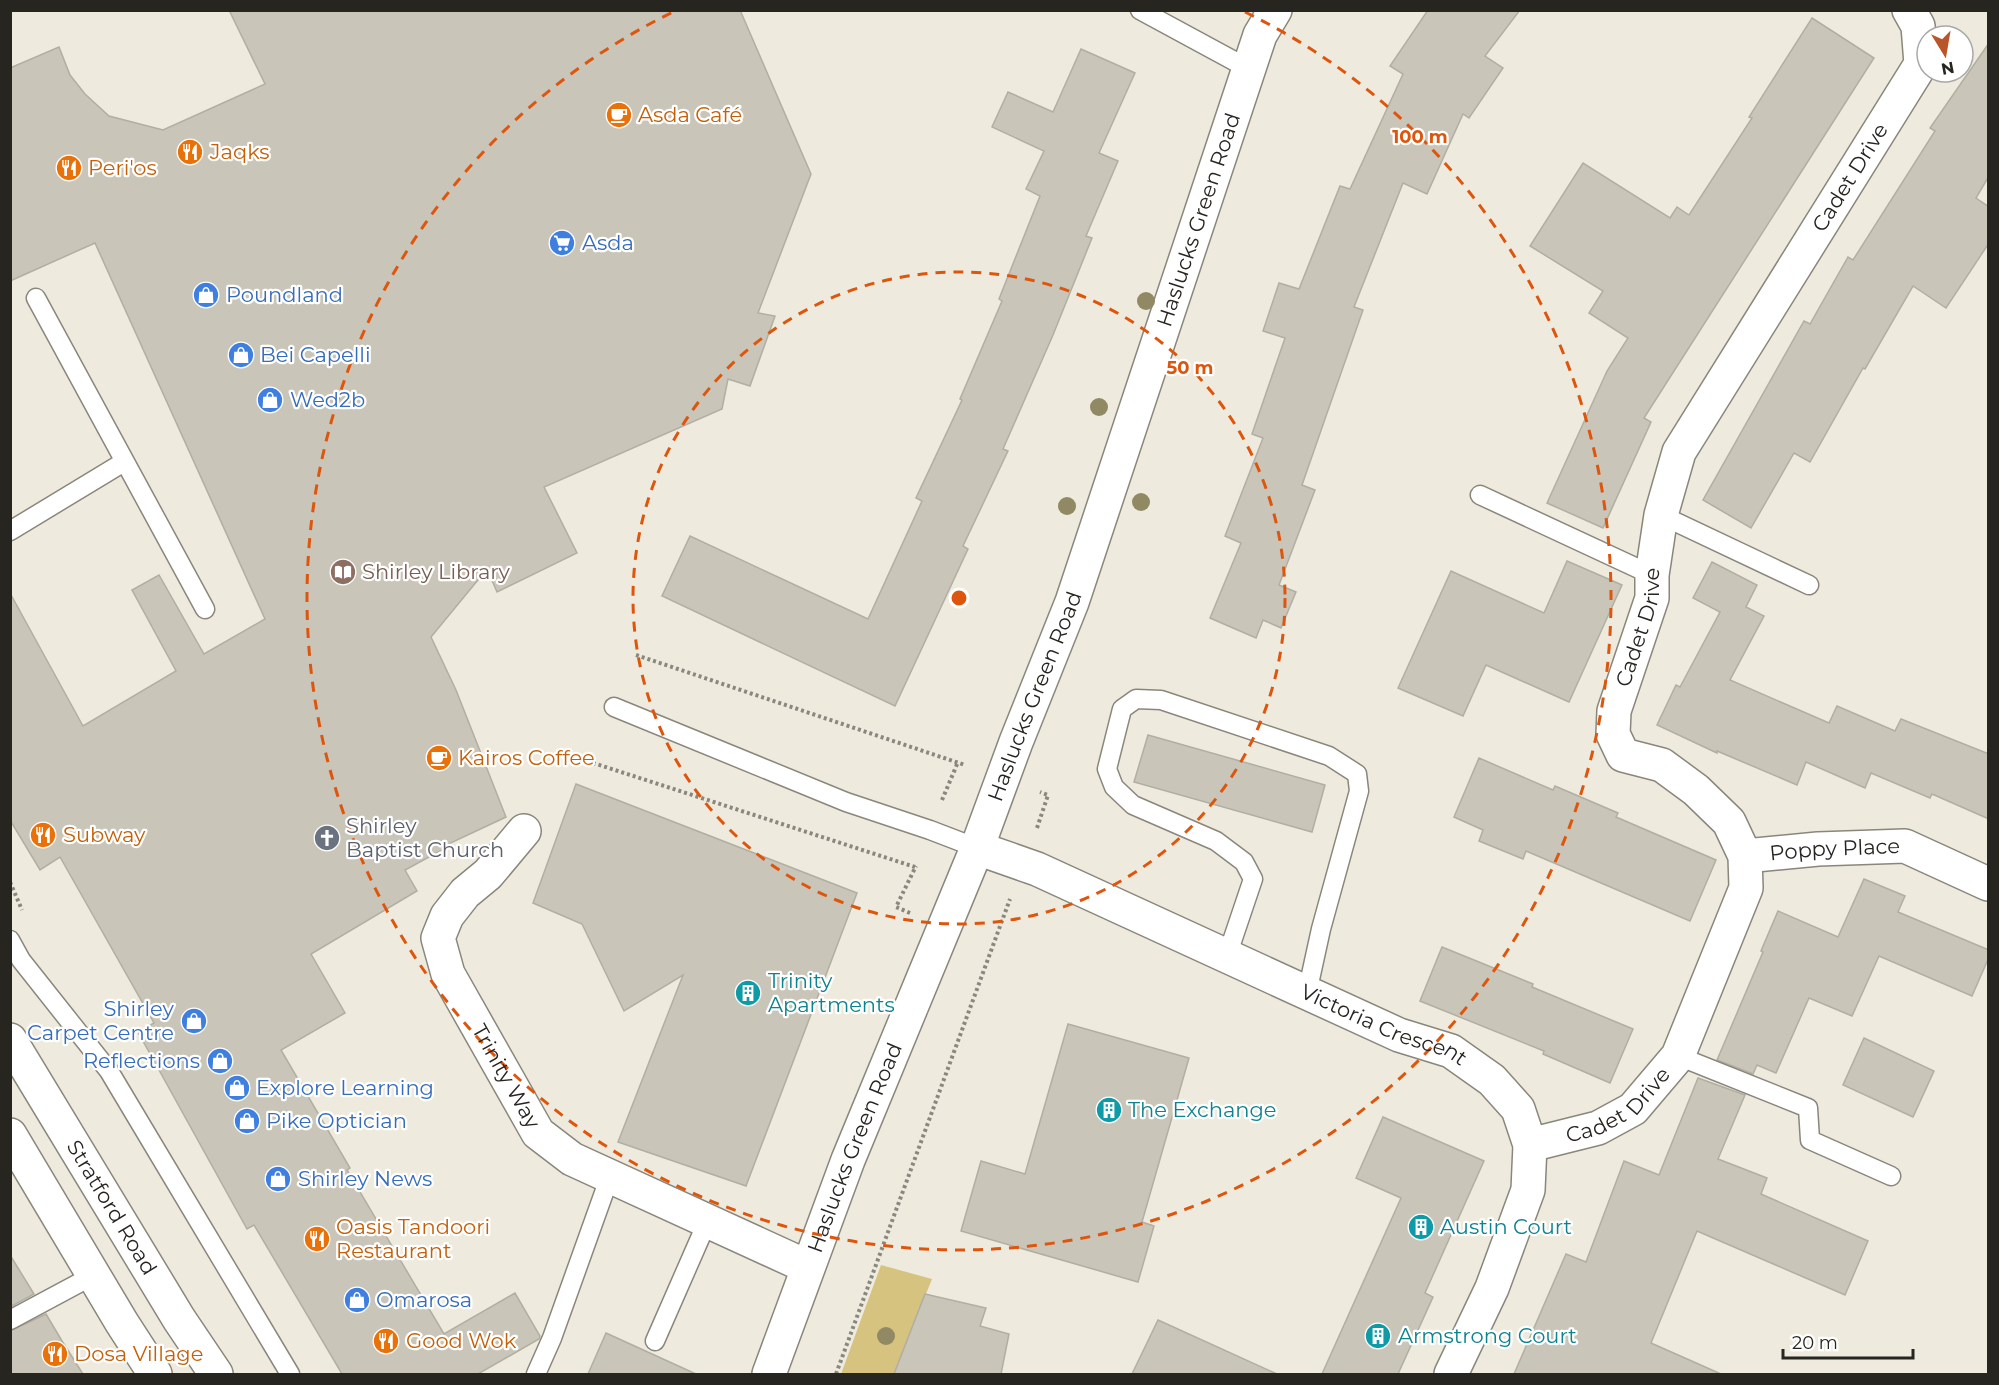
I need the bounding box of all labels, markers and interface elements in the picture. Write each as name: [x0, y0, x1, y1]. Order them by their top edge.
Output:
north arrow: [1915, 24, 1975, 84]
text: N: [1940, 58, 1956, 79]
cafe icon: Asda Café: [604, 100, 634, 130]
place label: Asda Café: [638, 102, 742, 127]
street label: Haslucks Green Road: [1151, 110, 1245, 330]
street label: Cadet Drive: [1807, 118, 1893, 236]
text: 100 m: [1392, 126, 1448, 148]
restaurant icon: Jaqks: [175, 137, 205, 167]
place label: Jaqks: [209, 139, 270, 164]
restaurant icon: Peri'os: [54, 153, 84, 183]
place label: Peri'os: [88, 155, 157, 180]
supermarket icon: Asda: [547, 228, 577, 258]
place label: Asda: [582, 230, 634, 255]
shop icon: Poundland: [191, 280, 221, 310]
place label: Poundland: [226, 282, 343, 307]
shop icon: Bei Capelli: [226, 340, 256, 370]
place label: Bei Capelli: [260, 342, 371, 367]
text: 50 m: [1167, 357, 1213, 379]
shop icon: Wed2b: [255, 385, 285, 415]
place label: Wed2b: [290, 387, 365, 412]
library icon: Shirley Library: [328, 557, 358, 587]
place label: Shirley Library: [362, 559, 511, 584]
street label: Cadet Drive: [1610, 566, 1665, 690]
centre of rings: [949, 588, 969, 608]
street label: Haslucks Green Road: [982, 588, 1087, 805]
cafe icon: Kairos Coffee: [424, 743, 454, 773]
place label: Kairos Coffee: [458, 745, 595, 770]
place label: Shirley Baptist Church: [346, 813, 504, 862]
restaurant icon: Subway: [28, 820, 58, 850]
place label: Subway: [63, 822, 146, 847]
church icon: Shirley Baptist Church: [312, 823, 342, 853]
street label: Poppy Place: [1768, 833, 1900, 866]
place label: Trinity Apartments: [768, 968, 895, 1017]
building icon: Trinity Apartments: [733, 978, 763, 1008]
street label: Victoria Crescent: [1297, 979, 1472, 1071]
place label: Shirley Carpet Centre: [27, 996, 175, 1045]
shop icon: Shirley Carpet Centre: [179, 1006, 209, 1036]
street label: Trinity Way: [467, 1020, 546, 1133]
street label: Haslucks Green Road: [802, 1039, 907, 1256]
shop icon: Reflections: [205, 1046, 235, 1076]
place label: Reflections: [83, 1048, 200, 1073]
street label: Cadet Drive: [1563, 1062, 1675, 1148]
shop icon: Explore Learning: [222, 1073, 252, 1103]
place label: Explore Learning: [256, 1075, 434, 1100]
building icon: The Exchange: [1094, 1095, 1124, 1125]
place label: The Exchange: [1128, 1097, 1277, 1122]
shop icon: Pike Optician: [232, 1106, 262, 1136]
place label: Pike Optician: [266, 1108, 407, 1133]
street label: Stratford Road: [62, 1136, 162, 1279]
shop icon: Shirley News: [263, 1164, 293, 1194]
place label: Shirley News: [298, 1166, 432, 1191]
building icon: Austin Court: [1406, 1212, 1436, 1242]
place label: Oasis Tandoori Restaurant: [336, 1214, 490, 1263]
place label: Austin Court: [1440, 1214, 1572, 1239]
restaurant icon: Oasis Tandoori Restaurant: [302, 1224, 332, 1254]
shop icon: Omarosa: [342, 1285, 372, 1315]
place label: Omarosa: [376, 1287, 472, 1312]
building icon: Armstrong Court: [1363, 1321, 1393, 1351]
scale bar: [1783, 1322, 1914, 1360]
place label: Armstrong Court: [1398, 1323, 1577, 1348]
restaurant icon: Good Wok: [371, 1326, 401, 1356]
place label: Good Wok: [406, 1328, 517, 1353]
text: 20 m: [1792, 1332, 1838, 1354]
restaurant icon: Dosa Village: [40, 1339, 70, 1369]
place label: Dosa Village: [74, 1341, 203, 1366]

